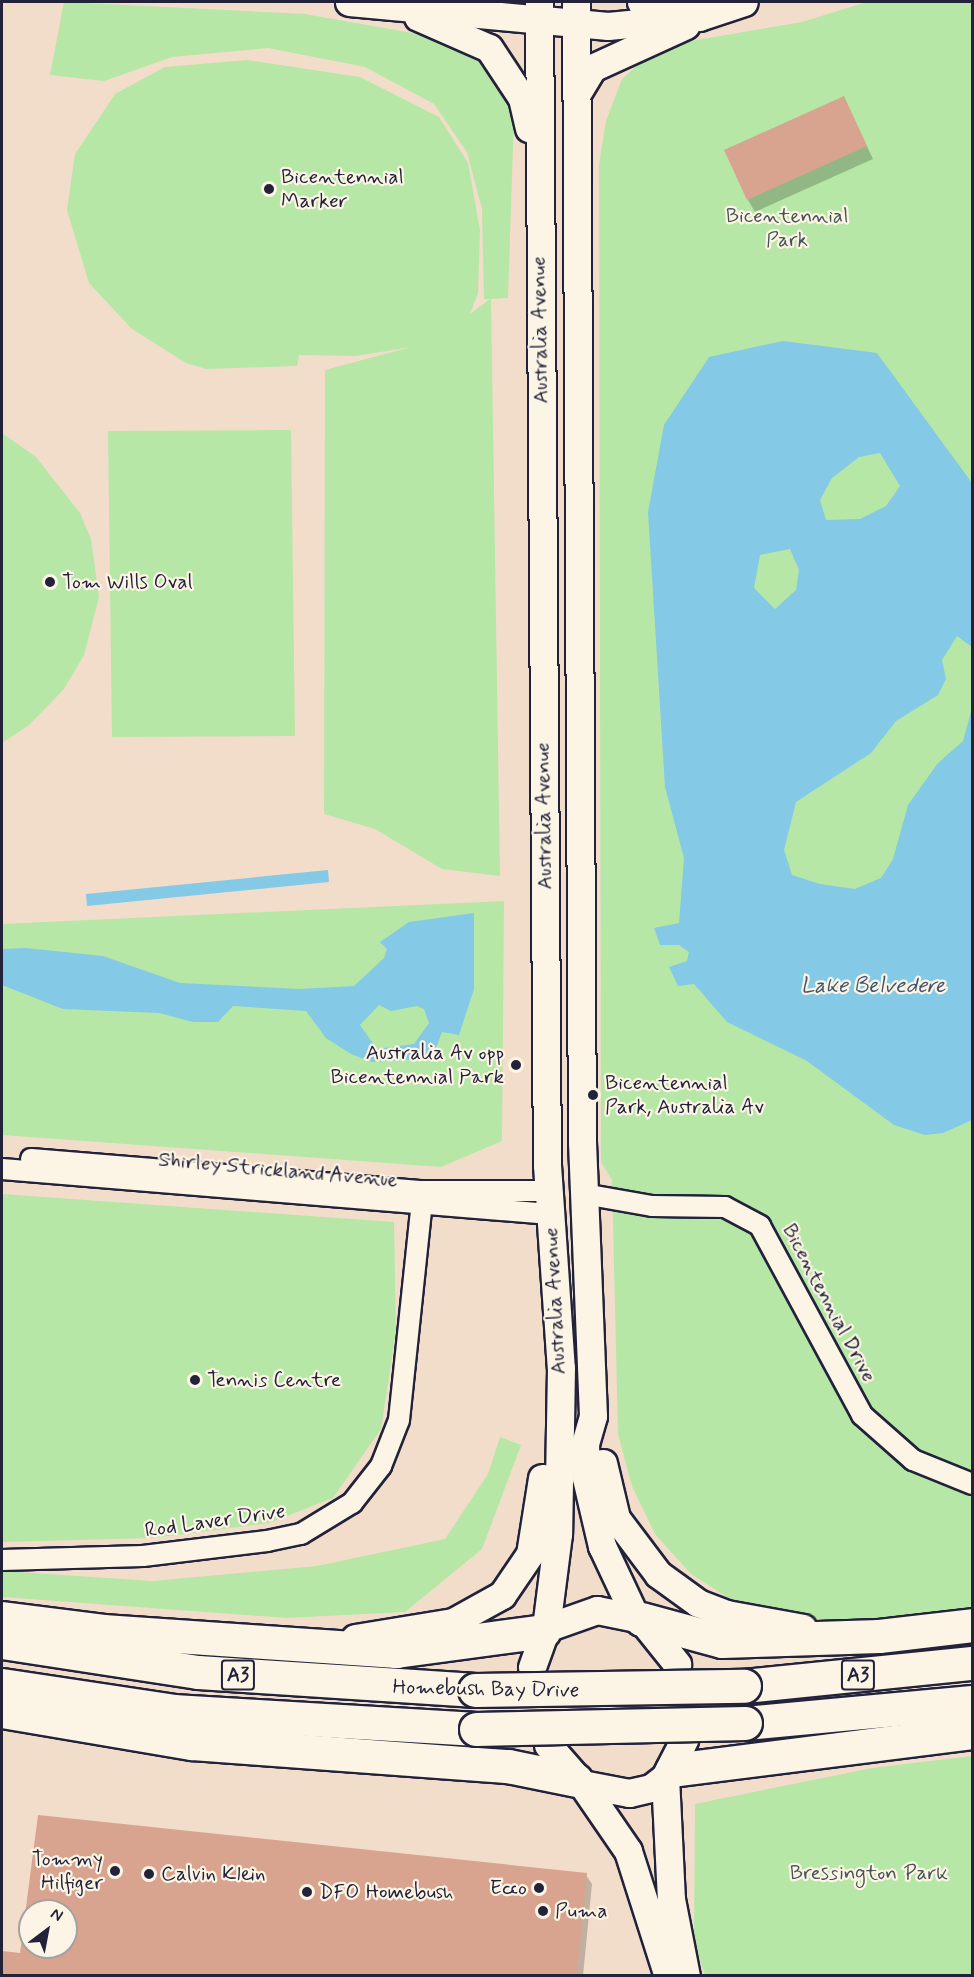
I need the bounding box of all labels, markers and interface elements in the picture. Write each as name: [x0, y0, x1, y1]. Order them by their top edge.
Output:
place label: Bicentennial Marker: [281, 164, 404, 214]
marker: Bicentennial Marker: [262, 182, 276, 196]
park label: Bicentennial Park: [726, 203, 848, 253]
street label: Australia Avenue: [526, 255, 554, 405]
place label: Tom Wills Oval: [62, 569, 194, 595]
marker: Tom Wills Oval: [43, 575, 57, 589]
street label: Australia Avenue: [530, 741, 558, 891]
water label: Lake Belvedere: [802, 974, 944, 1000]
place label: Australia Av opp Bicentennial Park: [334, 1040, 504, 1090]
marker: Australia Av opp Bicentennial Park: [509, 1058, 523, 1072]
place label: Bicentennial Park, Australia Av: [605, 1070, 764, 1120]
marker: Bicentennial Park, Australia Av: [586, 1088, 600, 1102]
street label: Shirley Strickland Avenue: [162, 1147, 394, 1193]
street label: Bicentennial Drive: [777, 1220, 881, 1386]
street label: Australia Avenue: [538, 1226, 572, 1376]
place label: Tennis Centre: [207, 1367, 338, 1393]
marker: Tennis Centre: [188, 1373, 202, 1387]
street label: Rod Laver Drive: [143, 1499, 287, 1543]
road number: A3: [220, 1658, 256, 1692]
road number: A3: [840, 1658, 876, 1692]
street label: Homebush Bay Drive: [393, 1675, 579, 1703]
place label: Tommy Hilfiger: [32, 1846, 103, 1896]
park label: Bressington Park: [792, 1860, 946, 1886]
place label: Calvin Klein: [161, 1861, 267, 1887]
marker: Tommy Hilfiger: [108, 1864, 122, 1878]
marker: Calvin Klein: [142, 1867, 156, 1881]
place label: Ecco: [490, 1875, 527, 1901]
place label: DFO Homebush: [319, 1879, 458, 1905]
marker: Ecco: [532, 1881, 546, 1895]
marker: DFO Homebush: [300, 1885, 314, 1899]
place label: Puma: [555, 1898, 608, 1924]
north arrow: [18, 1899, 78, 1959]
text: N: [47, 1903, 67, 1927]
marker: Puma: [536, 1904, 550, 1918]

